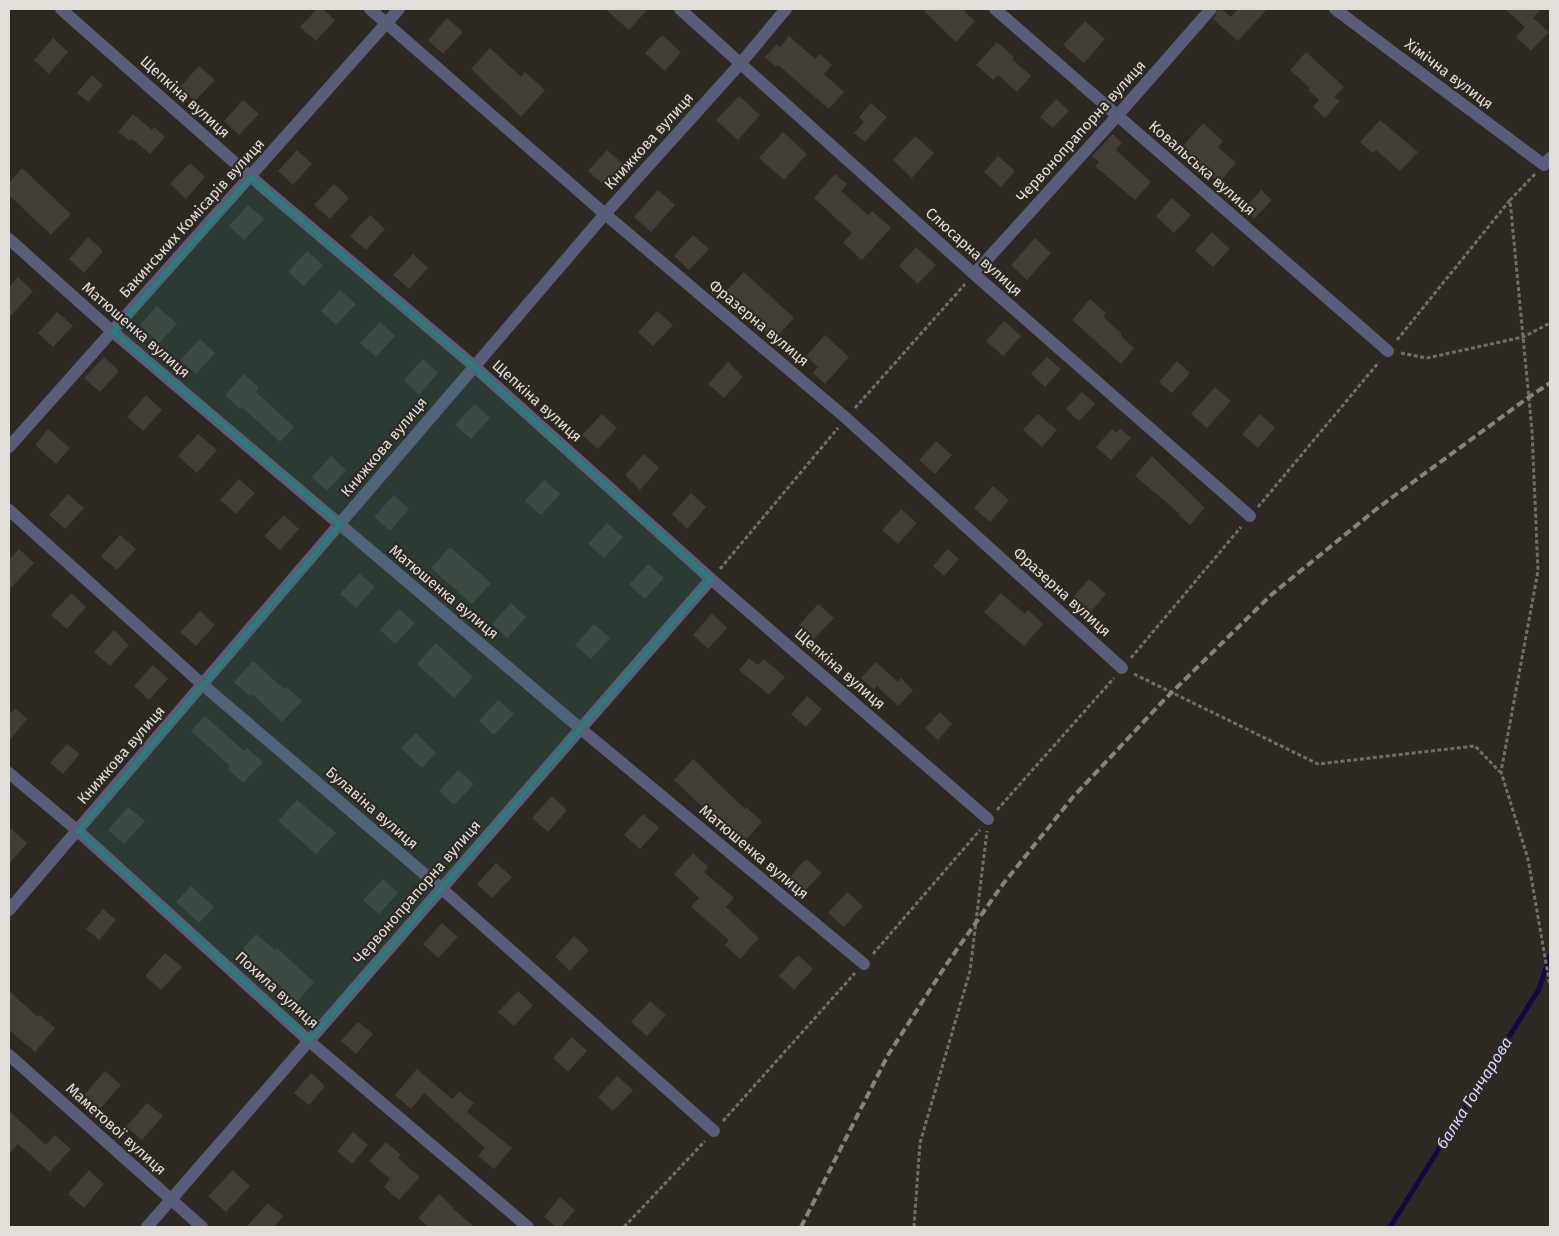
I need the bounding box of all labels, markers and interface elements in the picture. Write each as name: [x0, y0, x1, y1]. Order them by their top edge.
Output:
street label: Хімічна вулиця: [1401, 35, 1497, 113]
street label: Щепкіна вулиця: [137, 52, 233, 142]
street label: Червонопрапорна вулиця: [1013, 56, 1149, 206]
street label: Книжкова вулиця: [601, 89, 697, 193]
street label: Ковальська вулиця: [1145, 117, 1259, 219]
street label: Бакинських Комісарів вулиця: [116, 135, 268, 301]
street label: Слюсарна вулиця: [922, 204, 1026, 300]
street label: Фразерна вулиця: [705, 276, 813, 370]
street label: Матюшенка вулиця: [78, 278, 194, 382]
street label: Щепкіна вулиця: [489, 356, 585, 446]
street label: Книжкова вулиця: [337, 394, 431, 500]
street label: Матюшенка вулиця: [386, 541, 502, 643]
street label: Фразерна вулиця: [1010, 544, 1114, 640]
street label: Щепкіна вулиця: [791, 625, 889, 713]
street label: Книжкова вулиця: [73, 702, 169, 808]
street label: Булавіна вулиця: [322, 763, 422, 853]
street label: Матюшенка вулиця: [696, 801, 812, 903]
street label: Червонопрапорна вулиця: [350, 816, 484, 968]
street label: Похила вулиця: [232, 948, 322, 1032]
water label: балка Гончарова: [1432, 1034, 1516, 1152]
street label: Маметової вулиця: [62, 1079, 170, 1179]

